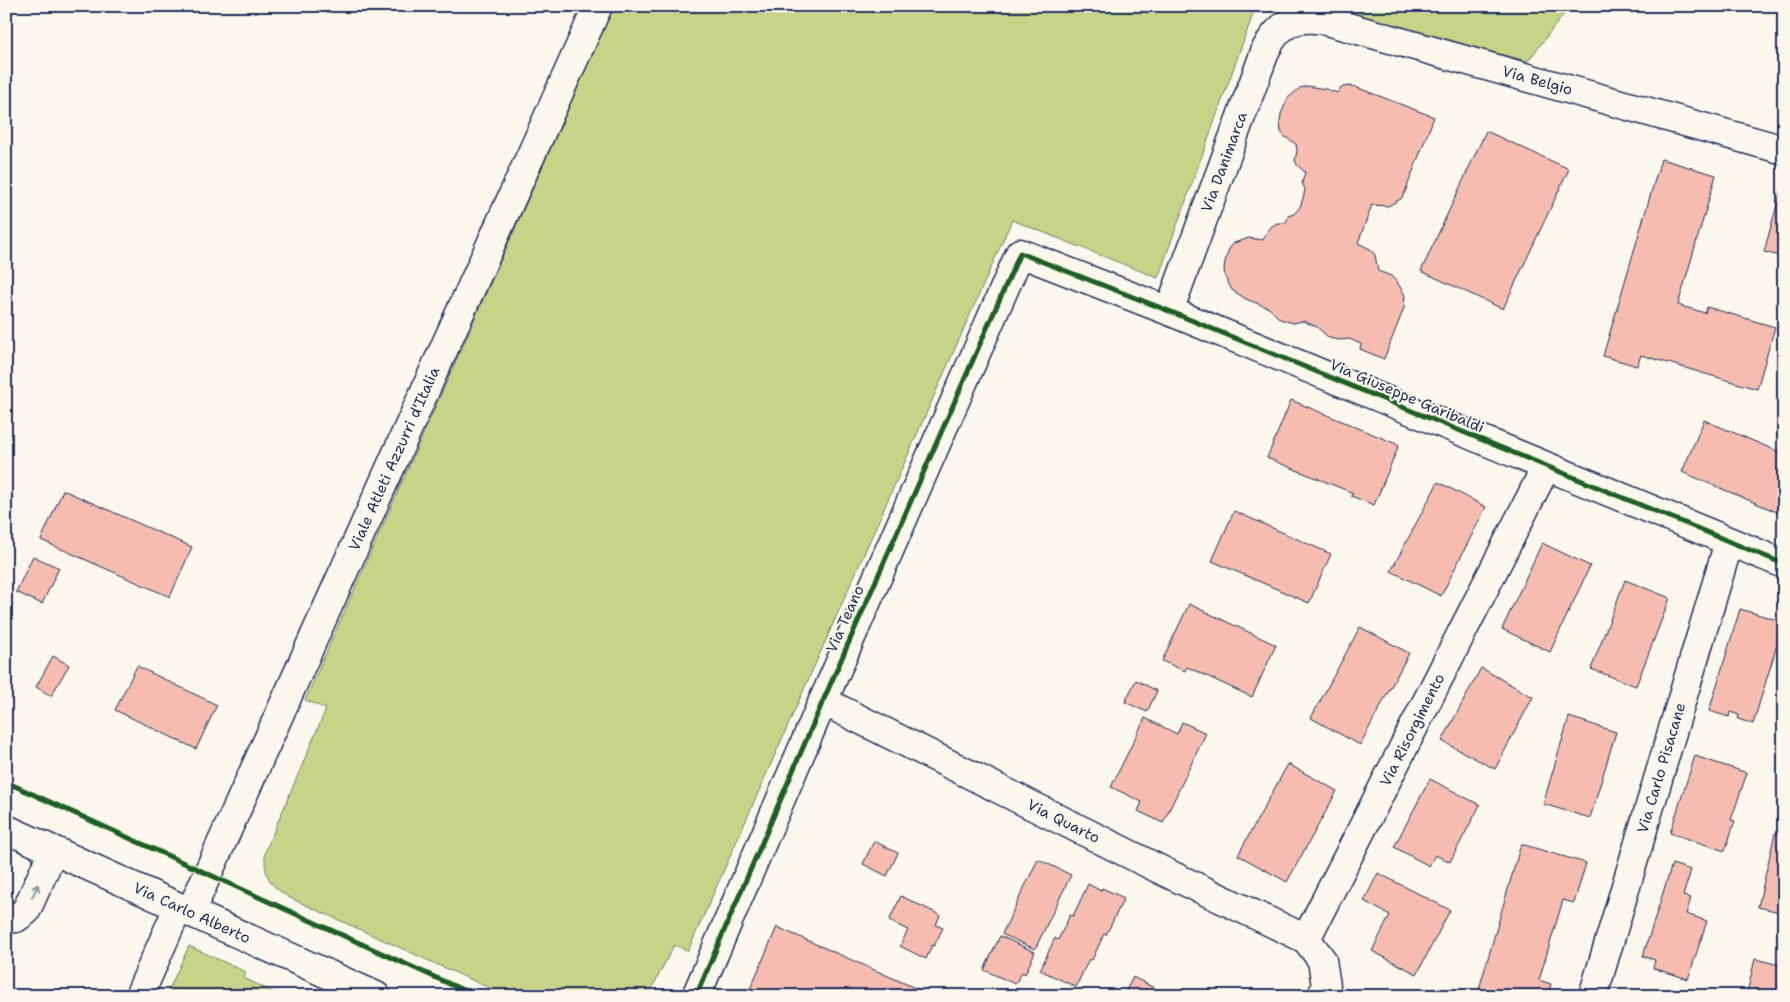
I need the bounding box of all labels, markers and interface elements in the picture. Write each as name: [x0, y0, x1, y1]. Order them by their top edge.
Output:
street label: Via Belgio: [1500, 61, 1575, 100]
street label: Via Danimarca: [1196, 108, 1252, 215]
street label: Via Giuseppe Garibaldi: [1327, 354, 1487, 438]
street label: Viale Atleti Azzurri d'Italia: [344, 363, 445, 554]
street label: Via Teano: [821, 582, 869, 656]
street label: Via Risorgimento: [1375, 670, 1449, 790]
street label: Via Carlo Pisacane: [1632, 700, 1690, 836]
street label: Via Quarto: [1024, 795, 1103, 848]
street label: Via Carlo Alberto: [130, 878, 254, 948]
one-way arrow: [30, 884, 40, 899]

